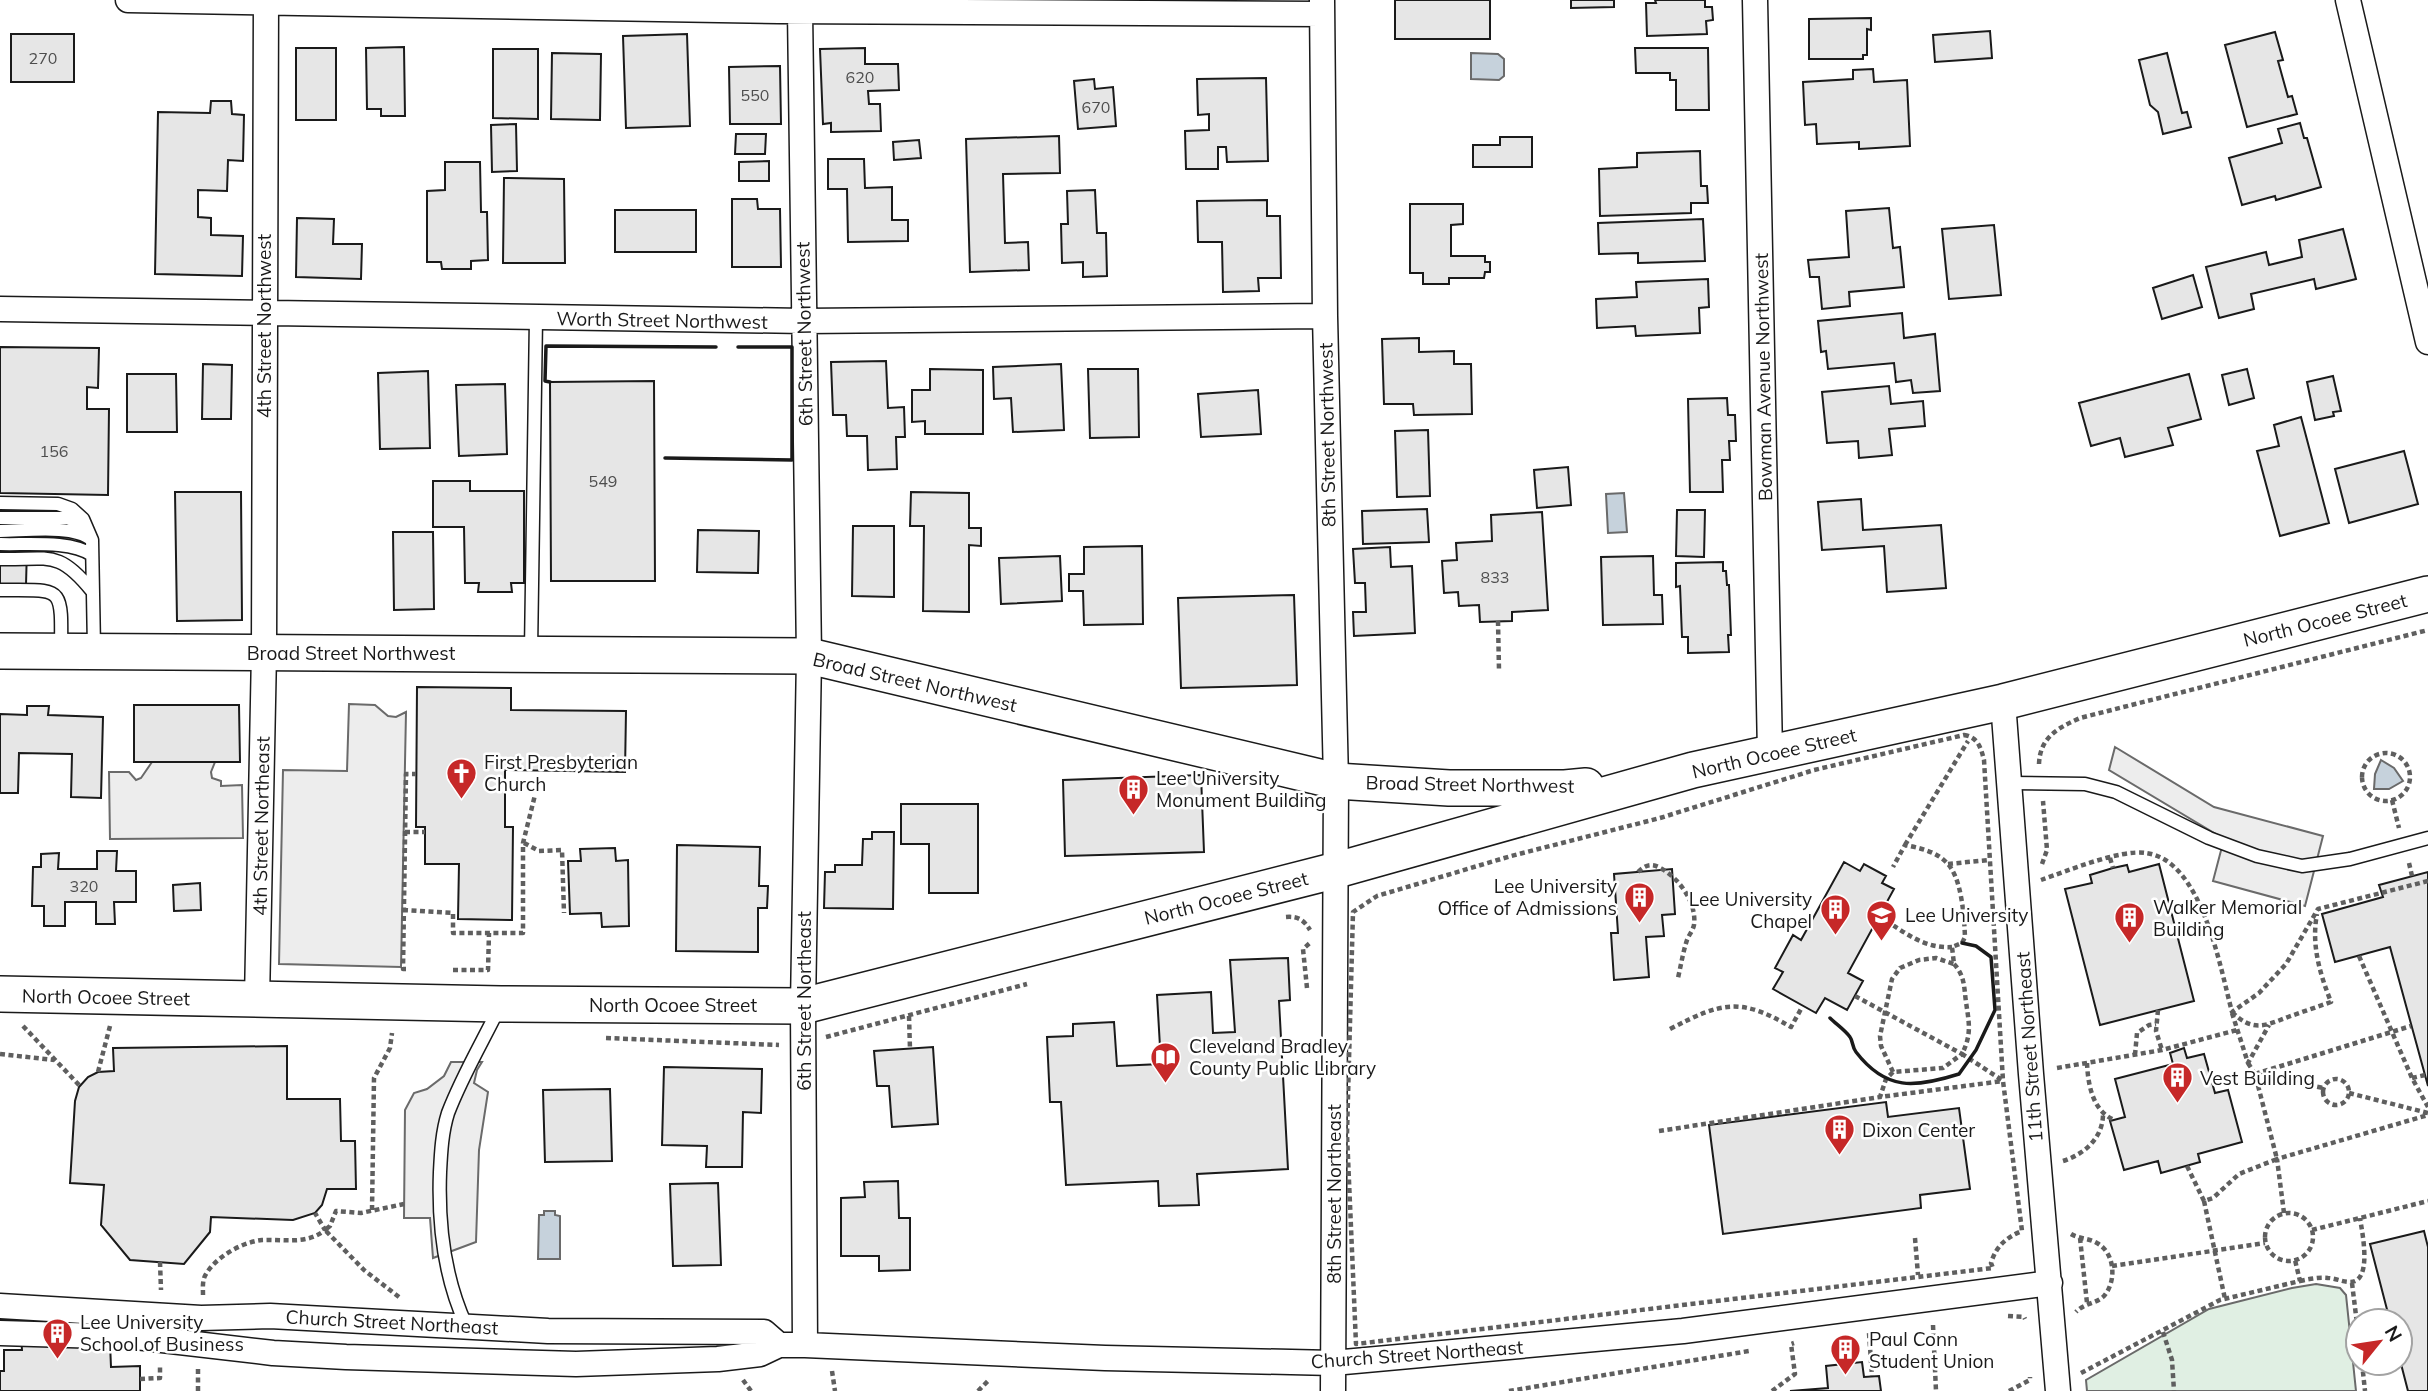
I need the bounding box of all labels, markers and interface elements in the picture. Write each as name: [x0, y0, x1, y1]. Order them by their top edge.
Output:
house number: 270: [29, 48, 57, 68]
house number: 620: [846, 67, 874, 87]
house number: 550: [741, 85, 769, 105]
house number: 670: [1082, 97, 1110, 117]
street label: 4th Street Northwest: [252, 233, 276, 418]
street label: 6th Street Northwest: [790, 241, 818, 426]
street label: Bowman Avenue Northwest: [1749, 252, 1777, 501]
street label: Worth Street Northwest: [556, 306, 768, 334]
street label: 8th Street Northwest: [1313, 342, 1341, 527]
house number: 156: [40, 441, 68, 461]
house number: 549: [589, 471, 617, 491]
house number: 833: [1481, 567, 1509, 587]
street label: North Ocoee Street: [2241, 588, 2410, 652]
street label: Broad Street Northwest: [247, 641, 456, 665]
street label: Broad Street Northwest: [811, 647, 1020, 717]
street label: North Ocoee Street: [1689, 722, 1859, 784]
street label: 4th Street Northeast: [247, 736, 275, 916]
place label: First Presbyterian Church: [484, 750, 638, 796]
church icon: First Presbyterian Church: [444, 756, 478, 800]
place label: Lee University Monument Building: [1156, 766, 1326, 812]
street label: Broad Street Northwest: [1365, 770, 1575, 798]
building icon: Lee University Monument Building: [1116, 772, 1150, 816]
street label: North Ocoee Street: [1142, 866, 1311, 930]
place label: Lee University Office of Admissions: [1437, 874, 1617, 920]
house number: 320: [70, 876, 98, 896]
building icon: Lee University Office of Admissions: [1623, 880, 1657, 924]
place label: Lee University Chapel: [1689, 887, 1812, 933]
building icon: Lee University Chapel: [1818, 893, 1852, 937]
place label: Walker Memorial Building: [2153, 895, 2302, 941]
school or university icon: Lee University: [1865, 898, 1899, 942]
building icon: Walker Memorial Building: [2113, 901, 2147, 945]
place label: Lee University: [1905, 903, 2028, 927]
street label: 6th Street Northeast: [792, 911, 816, 1091]
street label: 11th Street Northeast: [2010, 951, 2048, 1143]
street label: North Ocoee Street: [22, 984, 191, 1010]
street label: North Ocoee Street: [589, 993, 757, 1017]
place label: Cleveland Bradley County Public Library: [1189, 1034, 1376, 1080]
library icon: Cleveland Bradley County Public Library: [1149, 1040, 1183, 1084]
building icon: Vest Building: [2160, 1061, 2194, 1105]
place label: Vest Building: [2200, 1066, 2315, 1090]
street label: 8th Street Northeast: [1322, 1104, 1346, 1284]
building icon: Dixon Center: [1822, 1113, 1856, 1157]
place label: Dixon Center: [1862, 1118, 1975, 1142]
street label: Church Street Northeast: [285, 1304, 499, 1340]
north arrow: [2344, 1307, 2414, 1377]
place label: Lee University School of Business: [80, 1310, 244, 1356]
building icon: Lee University School of Business: [40, 1316, 74, 1360]
text: N: [2380, 1321, 2408, 1346]
place label: Paul Conn Student Union: [1869, 1327, 1994, 1373]
building icon: Paul Conn Student Union: [1829, 1333, 1863, 1377]
street label: Church Street Northeast: [1310, 1335, 1524, 1373]

